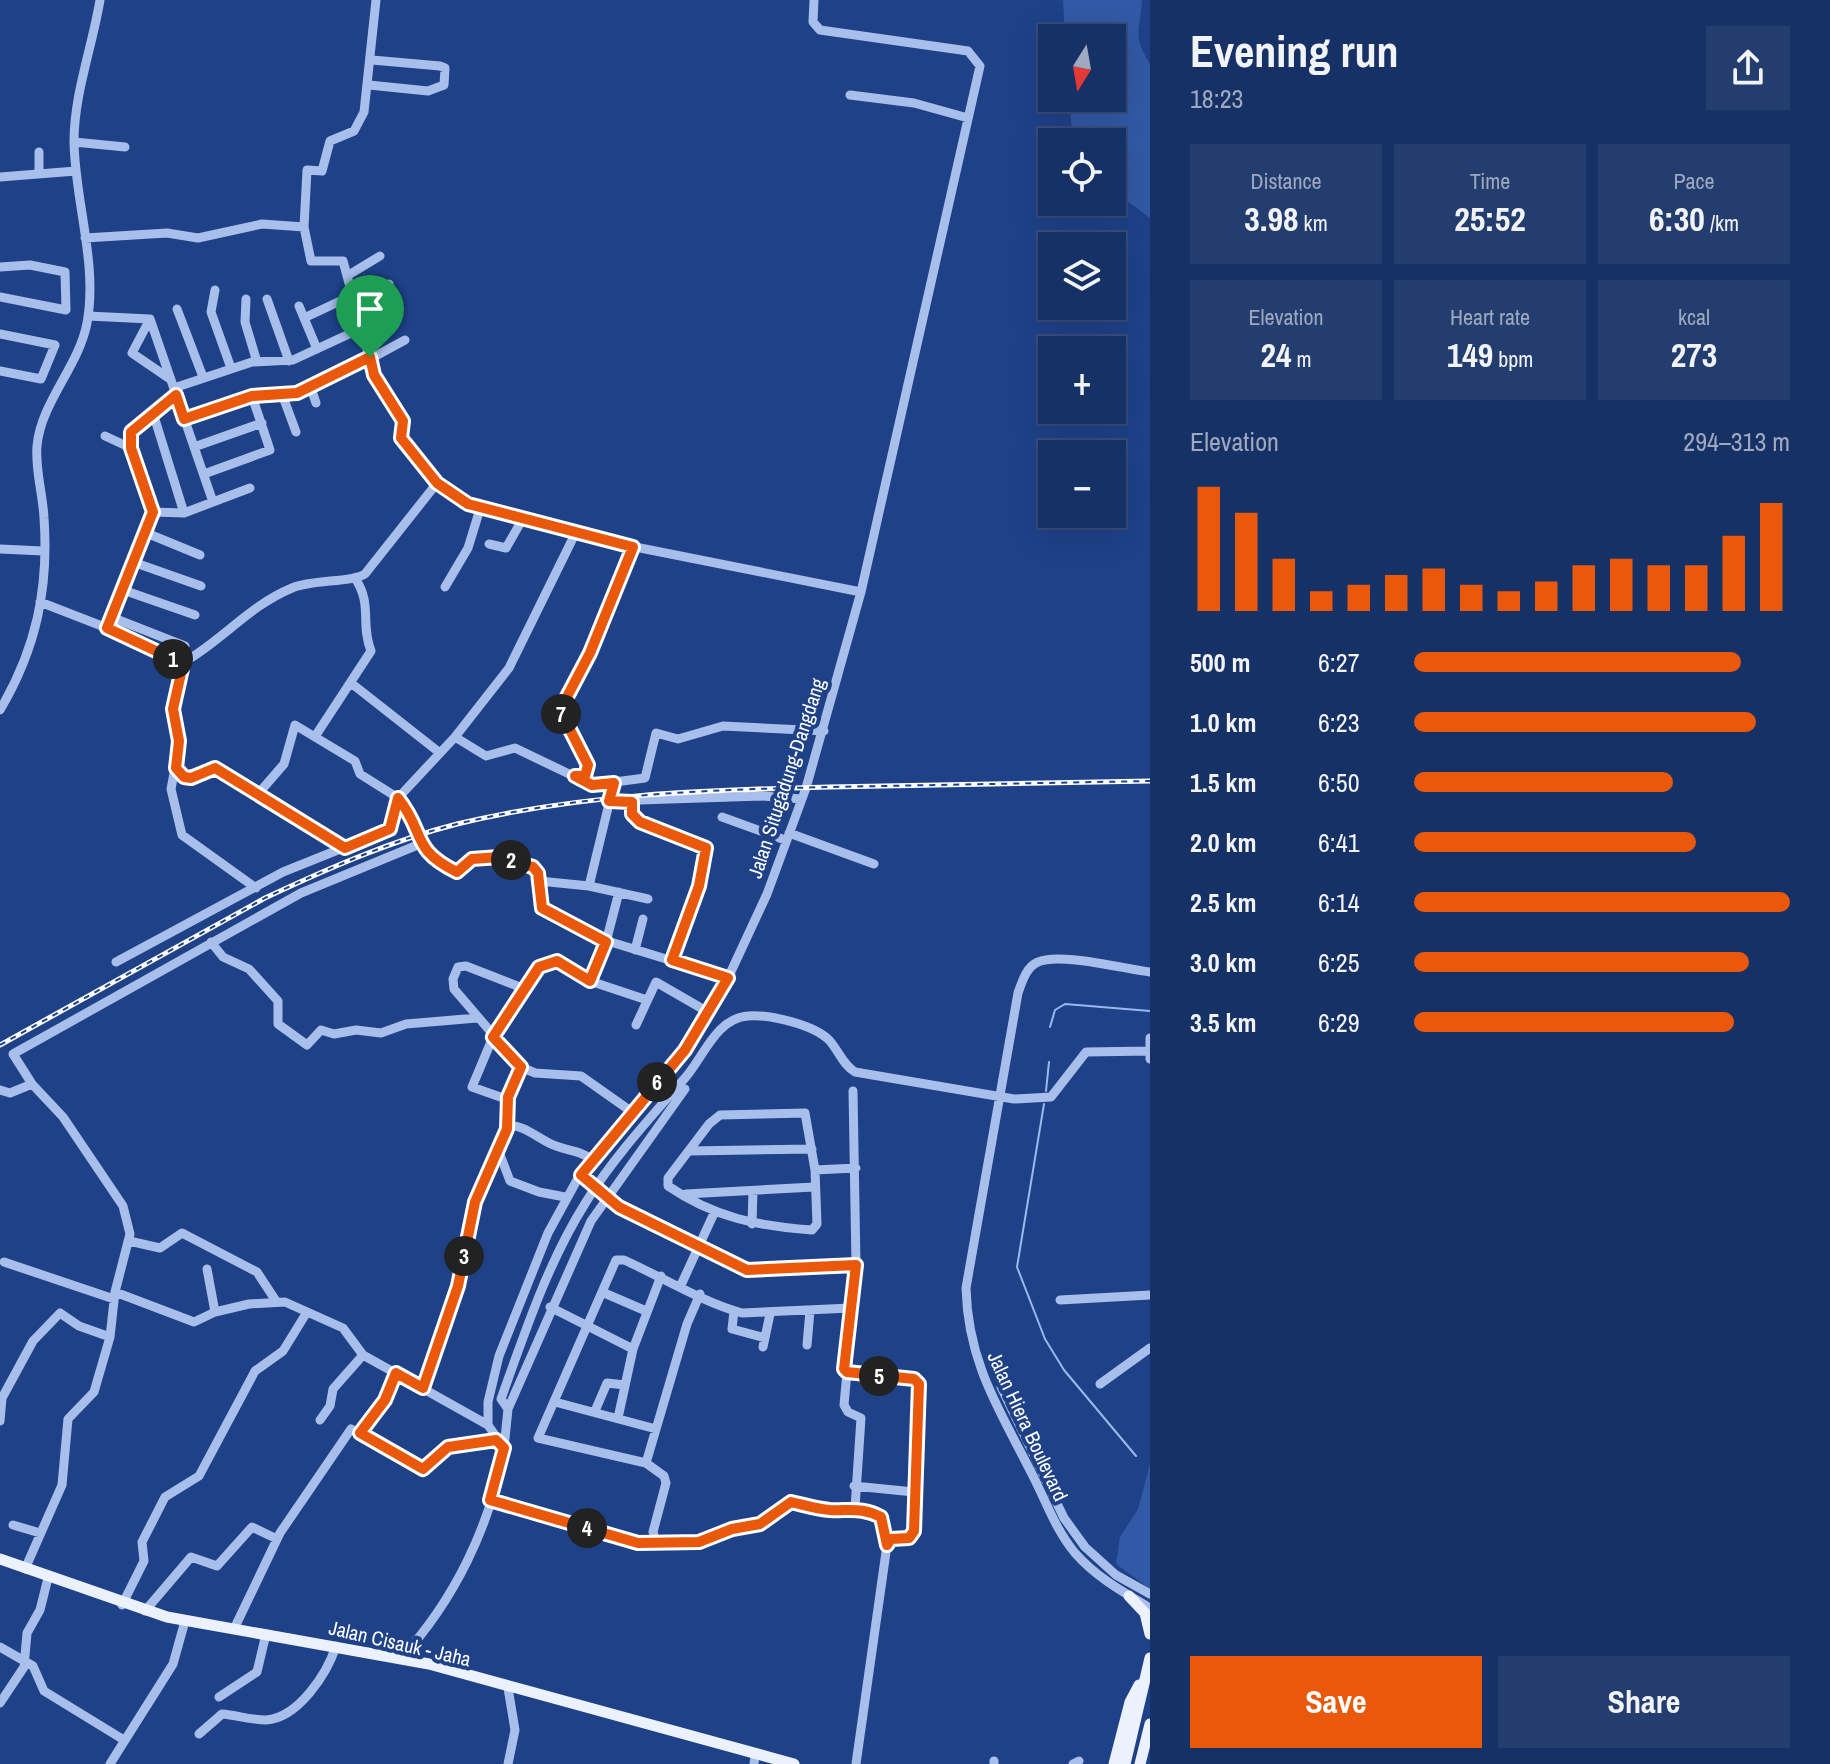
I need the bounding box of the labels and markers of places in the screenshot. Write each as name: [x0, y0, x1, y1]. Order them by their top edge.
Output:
pin: [336, 275, 404, 357]
pin: 1: [153, 639, 193, 679]
pin: 7: [541, 694, 581, 734]
pin: 2: [491, 840, 531, 880]
pin: 6: [637, 1062, 677, 1102]
pin: 3: [444, 1236, 484, 1276]
pin: 5: [859, 1356, 899, 1396]
pin: 4: [567, 1508, 607, 1548]

